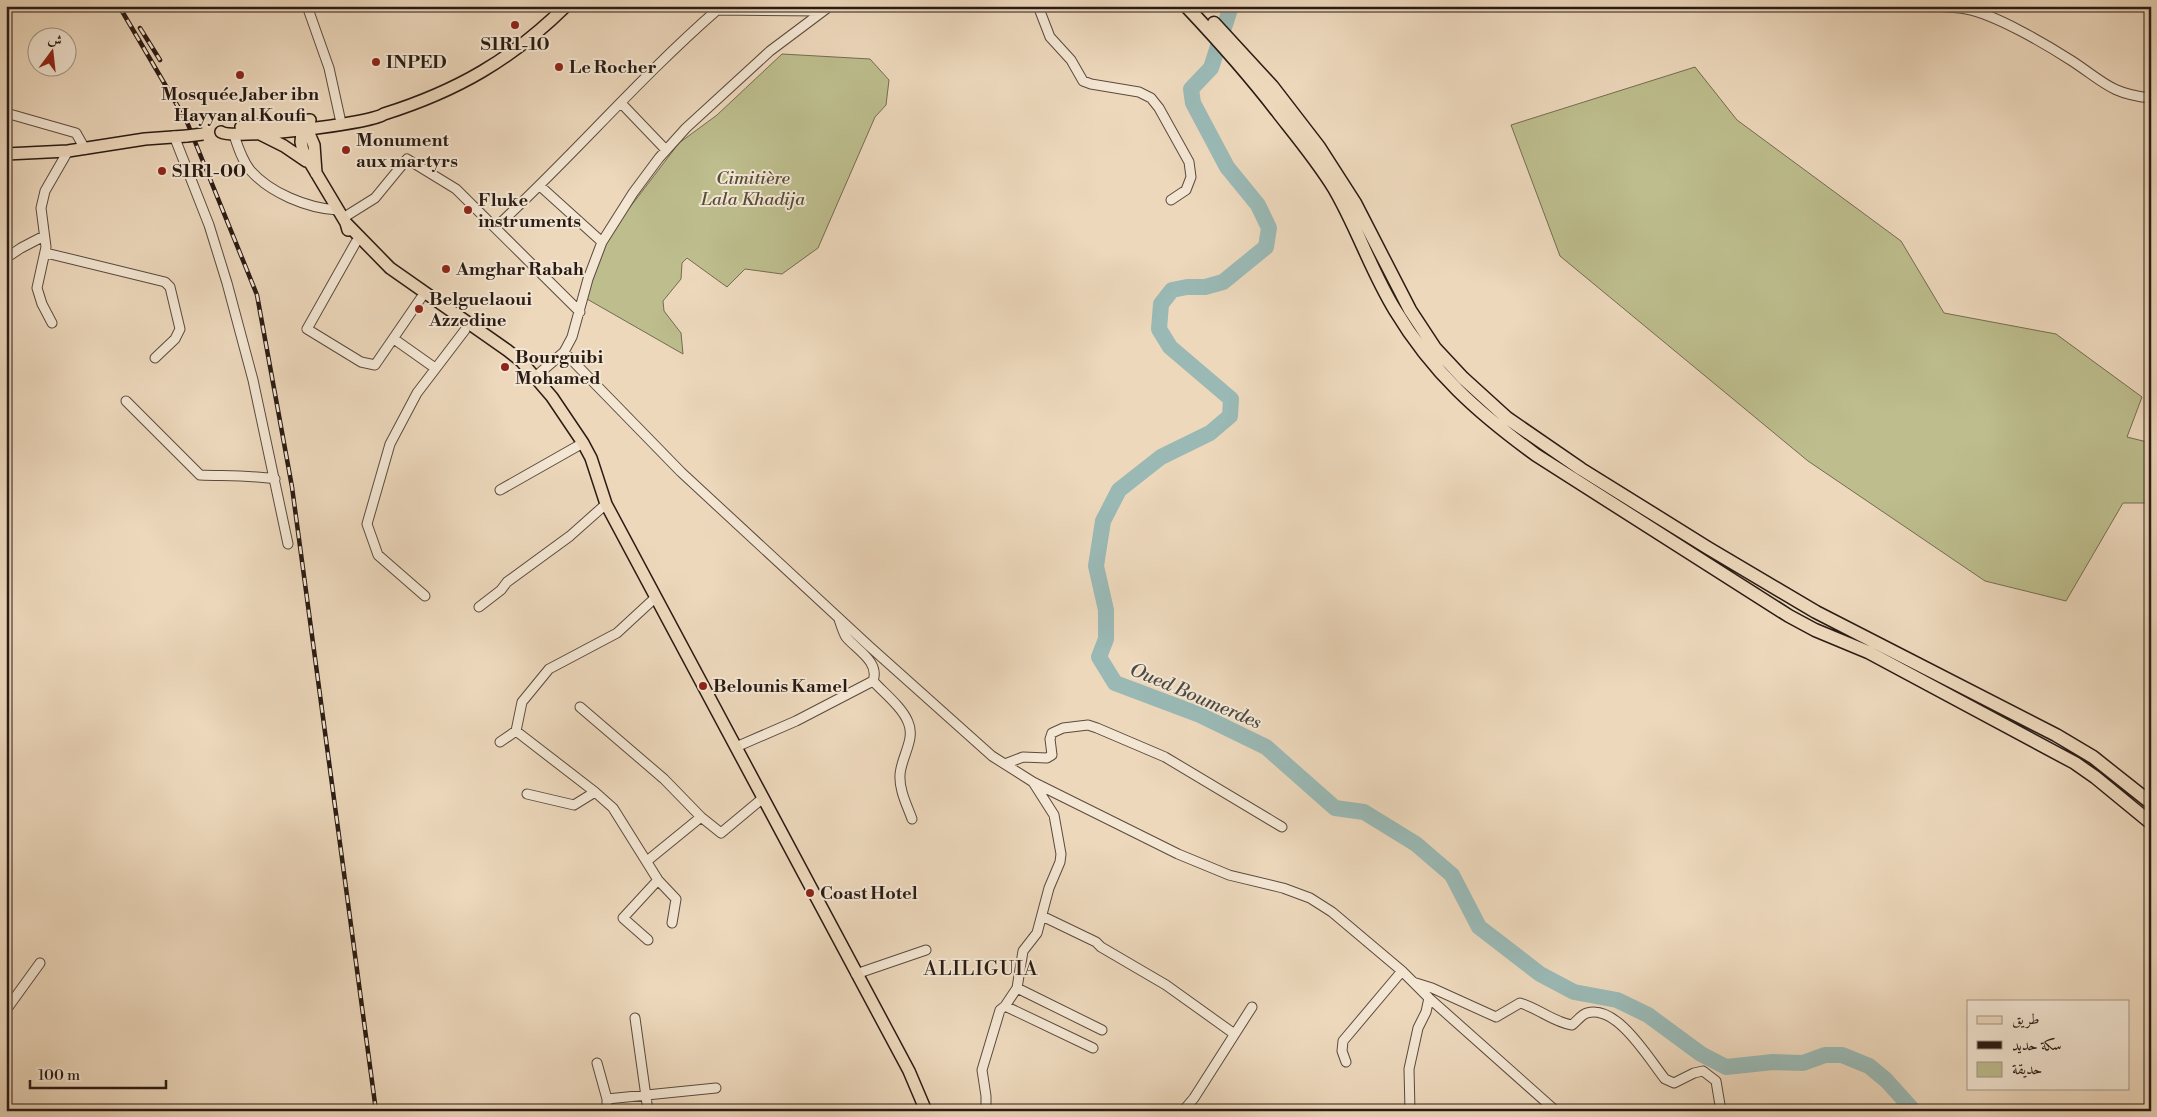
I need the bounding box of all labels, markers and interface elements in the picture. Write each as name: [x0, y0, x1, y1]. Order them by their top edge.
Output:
marker: S1R1-10: [509, 19, 521, 31]
north arrow: [28, 28, 78, 78]
text: ش: [46, 30, 64, 51]
place label: S1R1-10: [480, 33, 550, 56]
place label: INPED: [386, 51, 447, 74]
marker: INPED: [370, 56, 382, 68]
place label: Le Rocher: [569, 56, 657, 79]
marker: Le Rocher: [553, 61, 565, 73]
marker: Mosquée Jaber ibn Hayyan al Koufi: [234, 69, 246, 81]
place label: Mosquée Jaber ibn Hayyan al Koufi: [161, 83, 319, 127]
place label: Monument aux martyrs: [356, 129, 458, 173]
marker: Monument aux martyrs: [340, 144, 352, 156]
place label: S1R1-00: [172, 160, 246, 183]
marker: S1R1-00: [156, 165, 168, 177]
park label: Cimitière Lala Khadija: [700, 167, 806, 211]
place label: Fluke instruments: [478, 189, 581, 233]
marker: Fluke instruments: [462, 204, 474, 216]
place label: Amghar Rabah: [455, 258, 584, 281]
marker: Amghar Rabah: [440, 263, 452, 275]
place label: Belguelaoui Azzedine: [428, 288, 532, 332]
marker: Belguelaoui Azzedine: [413, 303, 425, 315]
place label: Bourguibi Mohamed: [515, 346, 603, 390]
marker: Bourguibi Mohamed: [499, 361, 511, 373]
water label: Oued Boumerdes: [1126, 657, 1265, 735]
place label: Belounis Kamel: [713, 675, 848, 698]
marker: Belounis Kamel: [697, 680, 709, 692]
place label: Coast Hotel: [820, 882, 918, 905]
marker: Coast Hotel: [804, 887, 816, 899]
district label: ALILIGUIA: [922, 957, 1039, 982]
legend: [1967, 1000, 2130, 1090]
text: طريق: [2012, 1010, 2039, 1029]
text: سكة حديد: [2012, 1036, 2062, 1055]
scale bar: [30, 1057, 166, 1089]
text: حديقة: [2012, 1060, 2042, 1079]
text: 100 m: [38, 1066, 80, 1085]

